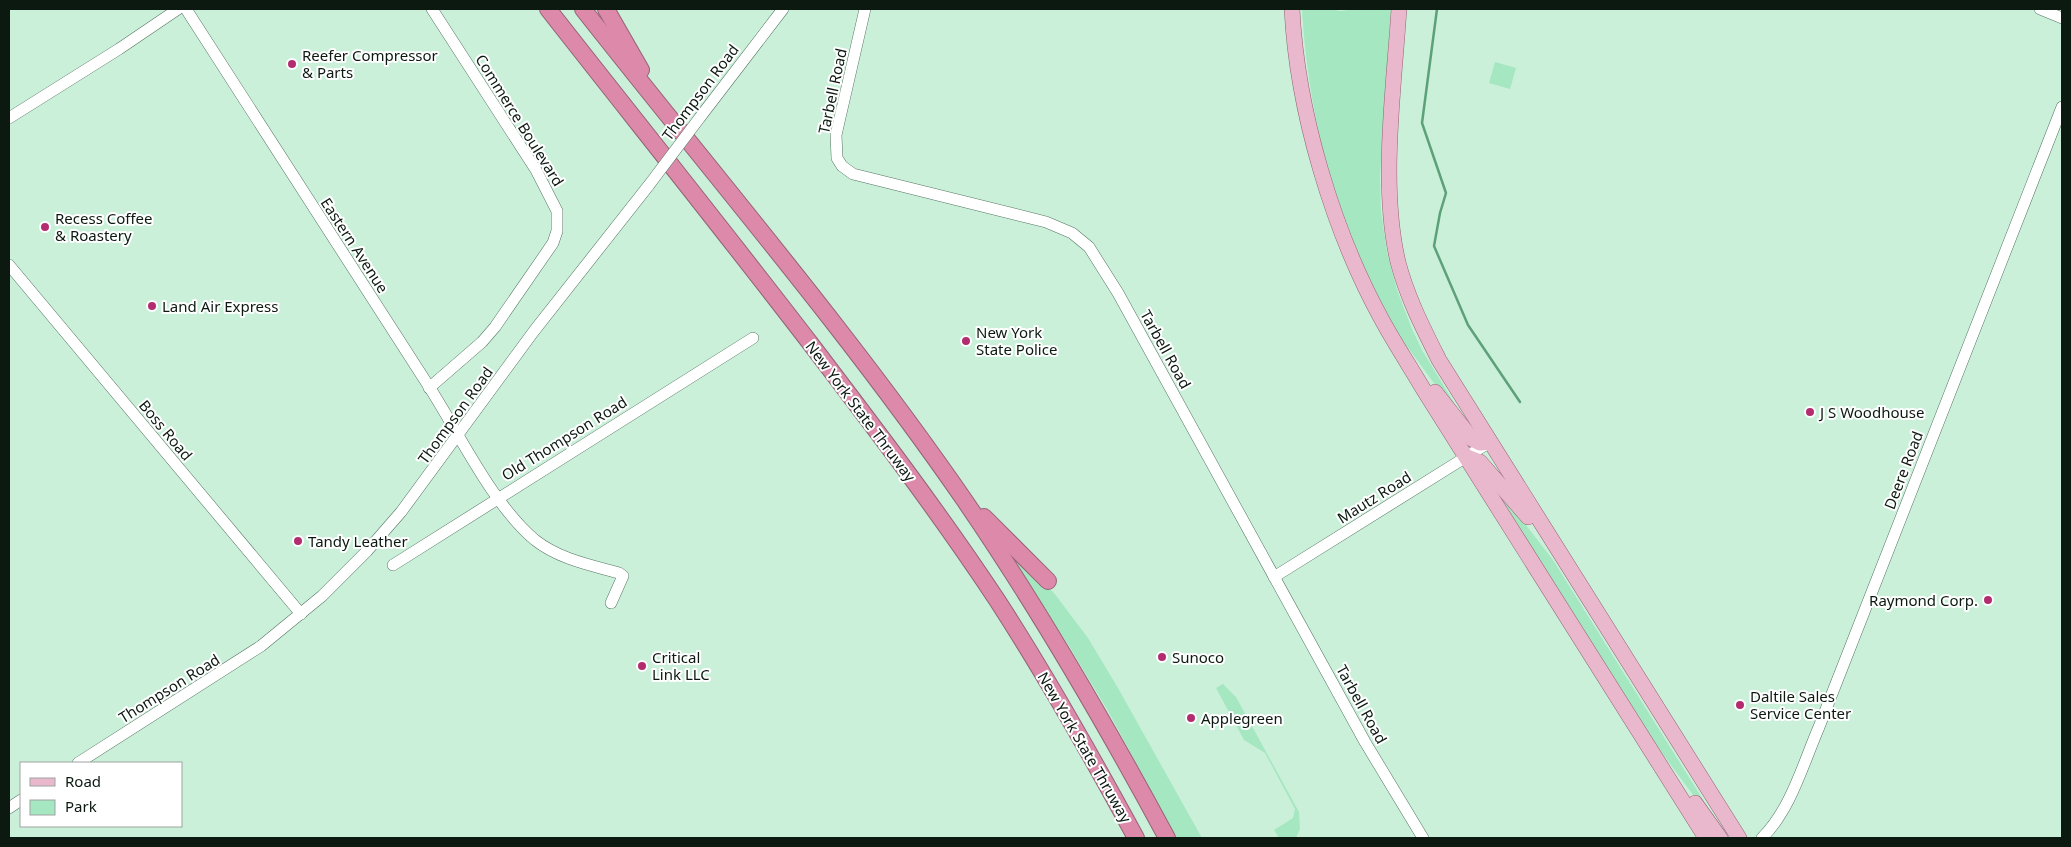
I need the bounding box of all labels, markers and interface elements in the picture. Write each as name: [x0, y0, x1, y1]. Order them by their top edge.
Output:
street label: Thompson Road: [657, 40, 743, 144]
place label: Reefer Compressor & Parts: [302, 45, 438, 82]
street label: Tarbell Road: [813, 46, 851, 136]
street label: Commerce Boulevard: [471, 50, 569, 190]
marker: Reefer Compressor & Parts: [286, 58, 298, 70]
street label: Eastern Avenue: [317, 193, 393, 297]
place label: Recess Coffee & Roastery: [55, 208, 153, 245]
marker: Recess Coffee & Roastery: [39, 221, 51, 233]
place label: Land Air Express: [162, 296, 278, 316]
marker: Land Air Express: [146, 300, 158, 312]
street label: Tarbell Road: [1136, 306, 1196, 392]
place label: New York State Police: [976, 322, 1057, 359]
marker: New York State Police: [960, 335, 972, 347]
street label: New York State Thruway: [802, 337, 921, 486]
street label: Thompson Road: [413, 362, 497, 468]
street label: Old Thompson Road: [498, 391, 630, 485]
street label: Boss Road: [135, 396, 197, 464]
place label: J S Woodhouse: [1818, 402, 1924, 422]
marker: J S Woodhouse: [1804, 406, 1816, 418]
street label: Deere Road: [1879, 428, 1927, 512]
street label: Mautz Road: [1333, 466, 1415, 528]
place label: Tandy Leather: [308, 531, 408, 551]
marker: Tandy Leather: [292, 535, 304, 547]
place label: Raymond Corp.: [1869, 590, 1978, 610]
marker: Raymond Corp.: [1982, 594, 1994, 606]
place label: Critical Link LLC: [652, 647, 710, 684]
place label: Sunoco: [1172, 647, 1224, 667]
street label: Thompson Road: [115, 649, 223, 727]
marker: Sunoco: [1156, 651, 1168, 663]
marker: Critical Link LLC: [636, 660, 648, 672]
street label: Tarbell Road: [1332, 661, 1392, 747]
street label: New York State Thruway: [1034, 668, 1137, 826]
place label: Daltile Sales Service Center: [1750, 686, 1851, 723]
marker: Daltile Sales Service Center: [1734, 699, 1746, 711]
place label: Applegreen: [1201, 708, 1283, 728]
marker: Applegreen: [1185, 712, 1197, 724]
legend: [20, 762, 182, 827]
text: Road: [65, 771, 101, 791]
text: Park: [65, 796, 97, 816]

